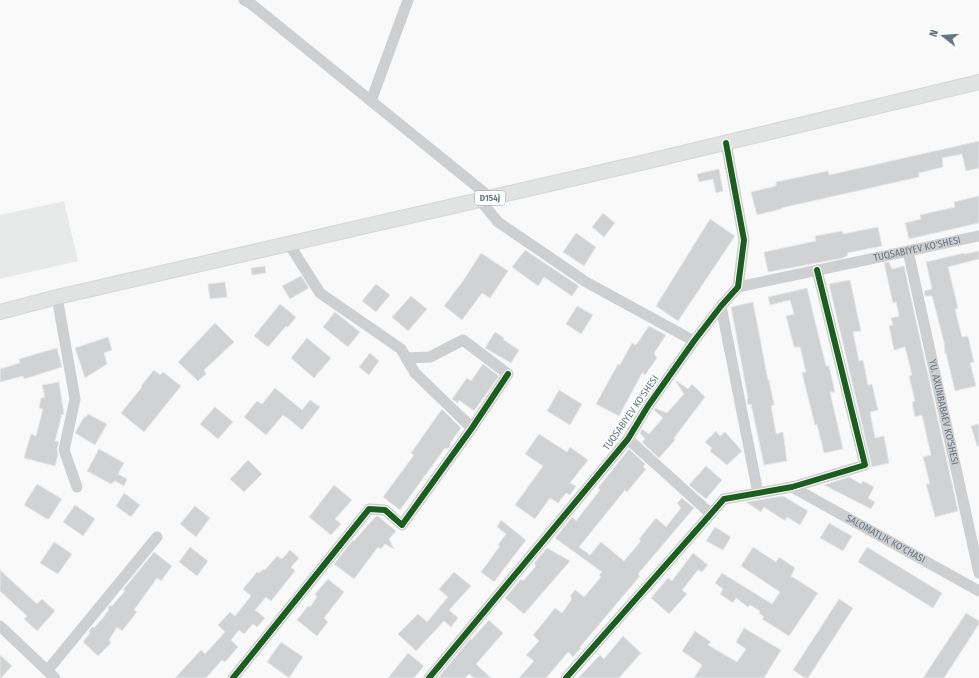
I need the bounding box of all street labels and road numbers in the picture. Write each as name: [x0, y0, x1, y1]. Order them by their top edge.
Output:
road number: D154j: [475, 191, 505, 205]
street label: TUQSABIYEV KO'SHESI: [872, 234, 962, 264]
street label: YU. AXUNBABAEV KO'SHESI: [926, 358, 961, 466]
street label: TUQSABIYEV KO'SHESI: [601, 373, 661, 453]
street label: SALOMATLIK KO'CHASI: [844, 512, 927, 566]

